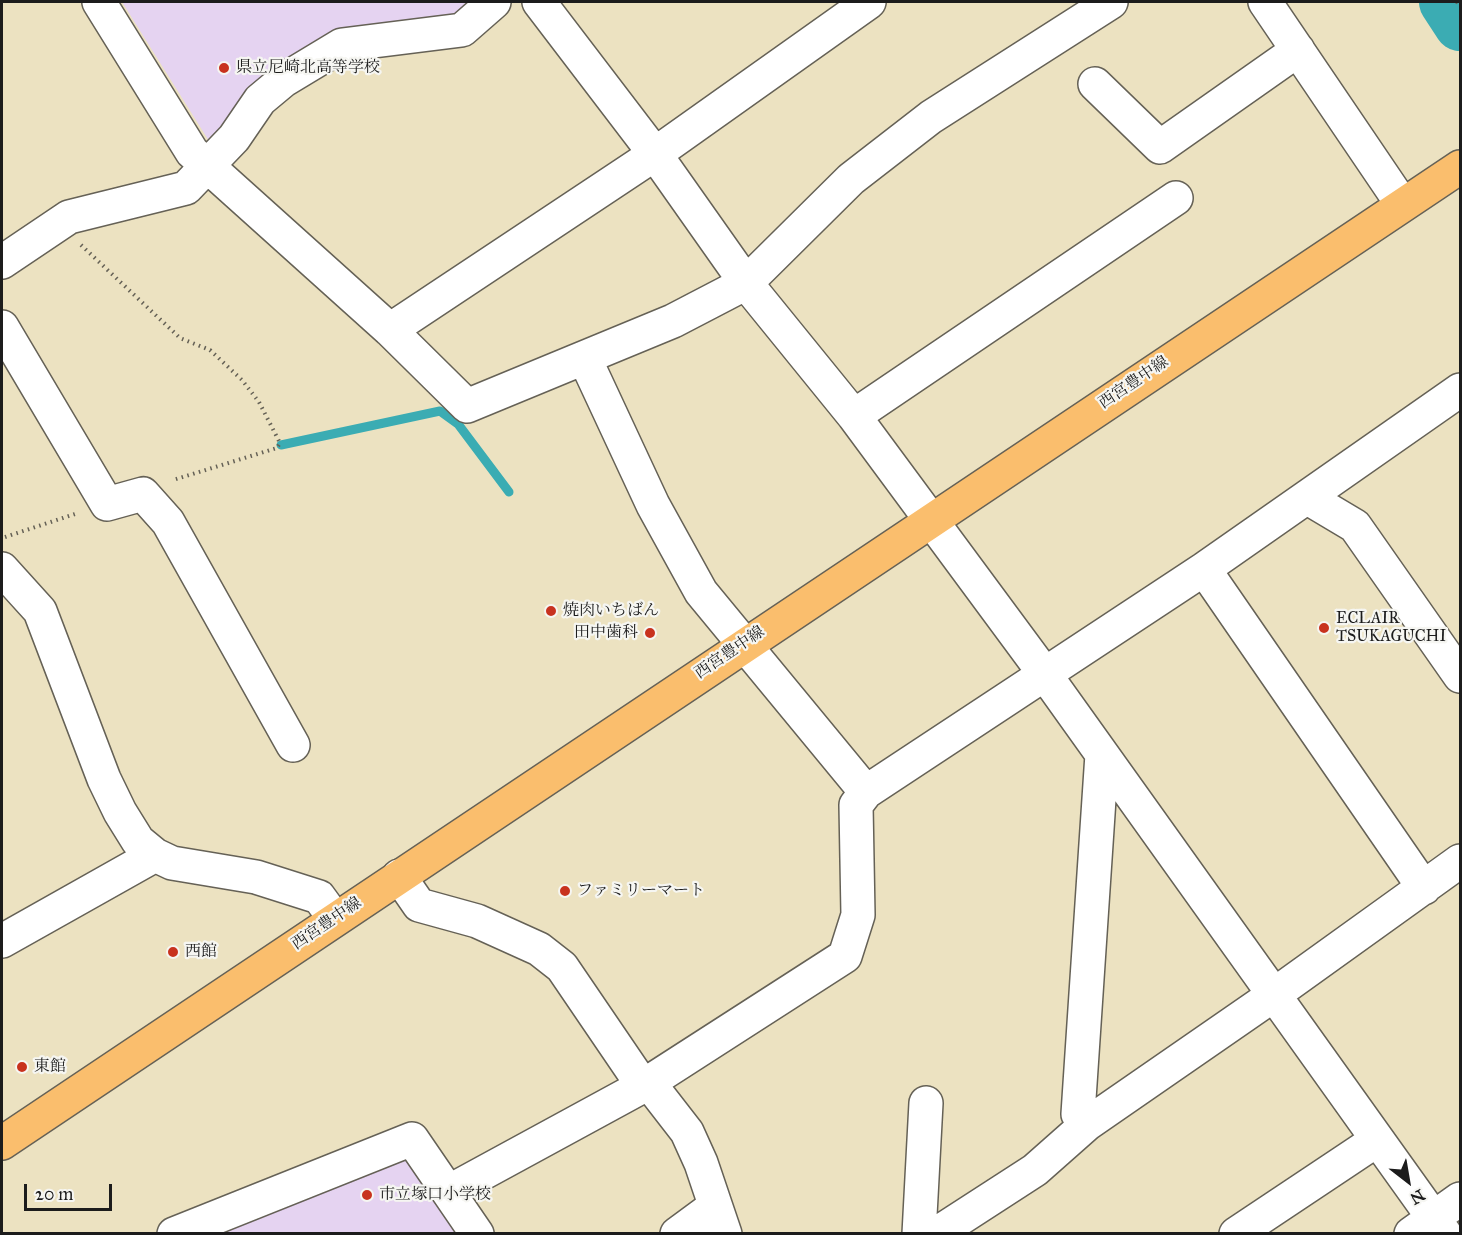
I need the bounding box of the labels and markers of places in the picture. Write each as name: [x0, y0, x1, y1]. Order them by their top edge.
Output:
place label: 県立尼崎北高等学校: [236, 58, 380, 78]
marker: 県立尼崎北高等学校: [217, 61, 231, 75]
place label: 焼肉いちばん: [563, 601, 659, 621]
marker: 焼肉いちばん: [544, 604, 558, 618]
place label: ECLAIR TSUKAGUCHI: [1336, 609, 1446, 647]
marker: ECLAIR TSUKAGUCHI: [1317, 621, 1331, 635]
place label: 田中歯科: [574, 623, 638, 643]
marker: 田中歯科: [643, 626, 657, 640]
place label: ファミリーマート: [577, 881, 705, 901]
marker: ファミリーマート: [558, 884, 572, 898]
place label: 西館: [185, 942, 217, 962]
marker: 西館: [166, 945, 180, 959]
place label: 東館: [34, 1057, 66, 1077]
marker: 東館: [15, 1060, 29, 1074]
place label: 市立塚口小学校: [379, 1185, 491, 1205]
marker: 市立塚口小学校: [360, 1188, 374, 1202]

